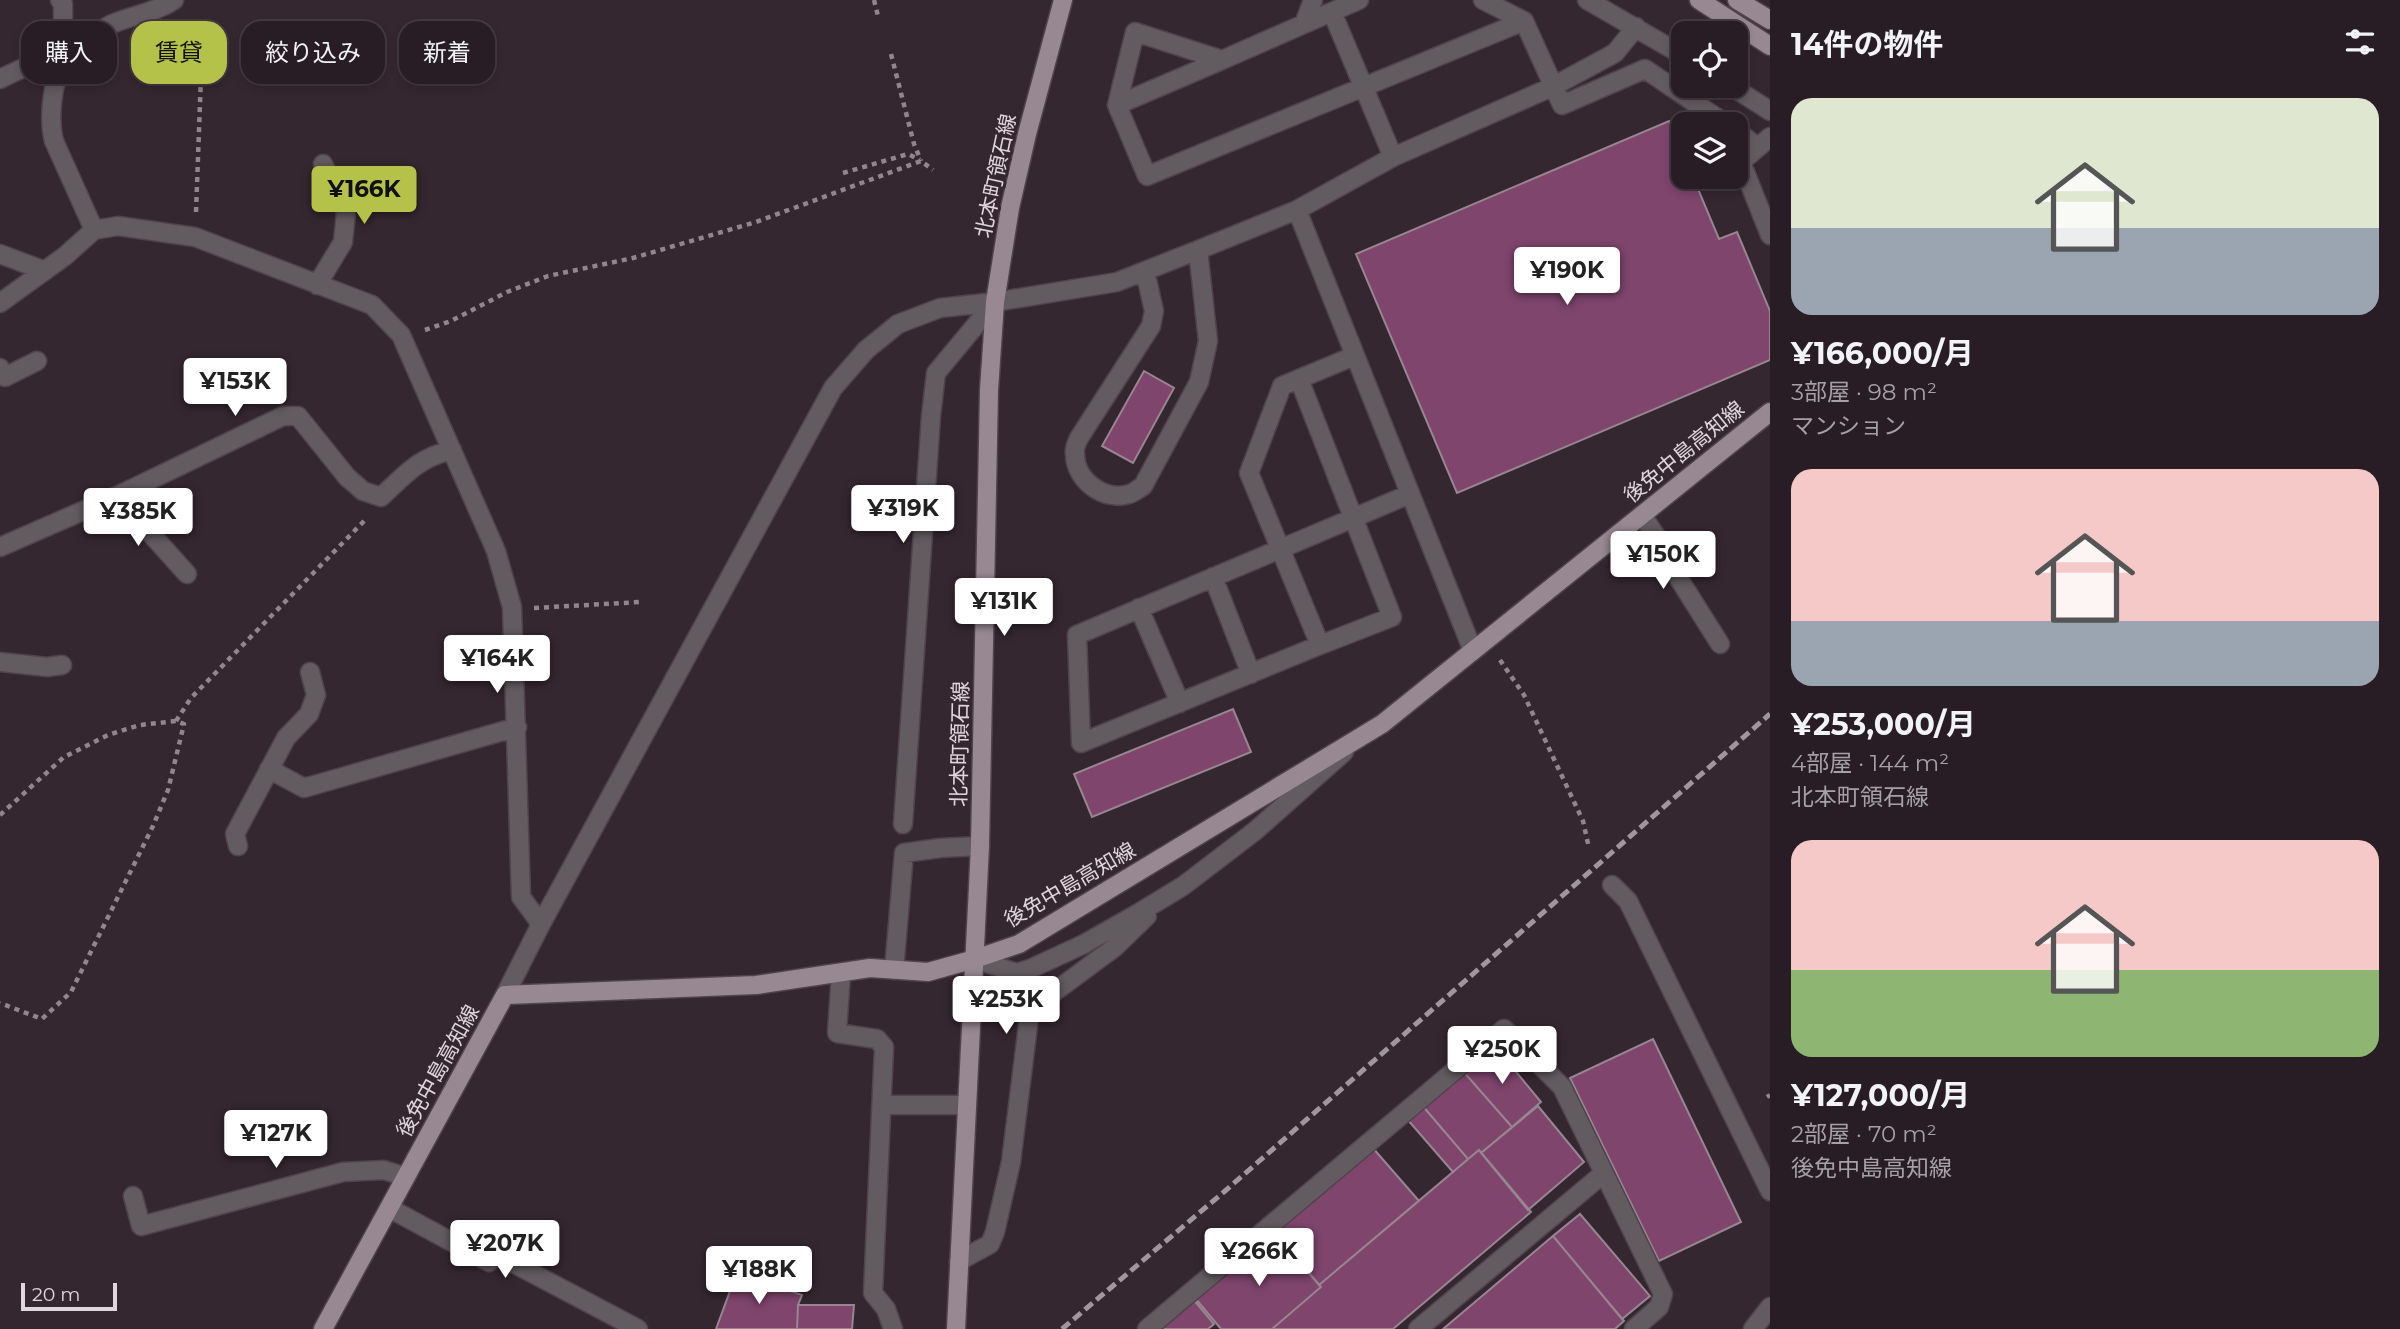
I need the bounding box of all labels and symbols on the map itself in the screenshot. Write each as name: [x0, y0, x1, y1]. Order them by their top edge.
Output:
street label: 北本町領石線: [970, 112, 1021, 240]
pin: ¥166K: [315, 166, 413, 226]
pin: ¥190K: [1518, 247, 1616, 307]
pin: ¥153K: [186, 358, 284, 418]
street label: 後免中島高知線: [1619, 396, 1749, 508]
pin: ¥319K: [854, 486, 952, 545]
pin: ¥385K: [89, 489, 187, 548]
pin: ¥150K: [1614, 532, 1712, 591]
pin: ¥131K: [955, 578, 1053, 638]
pin: ¥164K: [448, 636, 546, 695]
street label: 北本町領石線: [946, 681, 973, 807]
street label: 後免中島高知線: [1000, 837, 1140, 932]
pin: ¥253K: [957, 976, 1055, 1036]
street label: 後免中島高知線: [391, 1000, 484, 1141]
pin: ¥250K: [1453, 1026, 1551, 1086]
pin: ¥127K: [227, 1110, 325, 1170]
pin: ¥207K: [456, 1220, 554, 1280]
pin: ¥266K: [1210, 1228, 1308, 1288]
pin: ¥188K: [710, 1246, 808, 1306]
scale bar: [21, 1280, 117, 1312]

